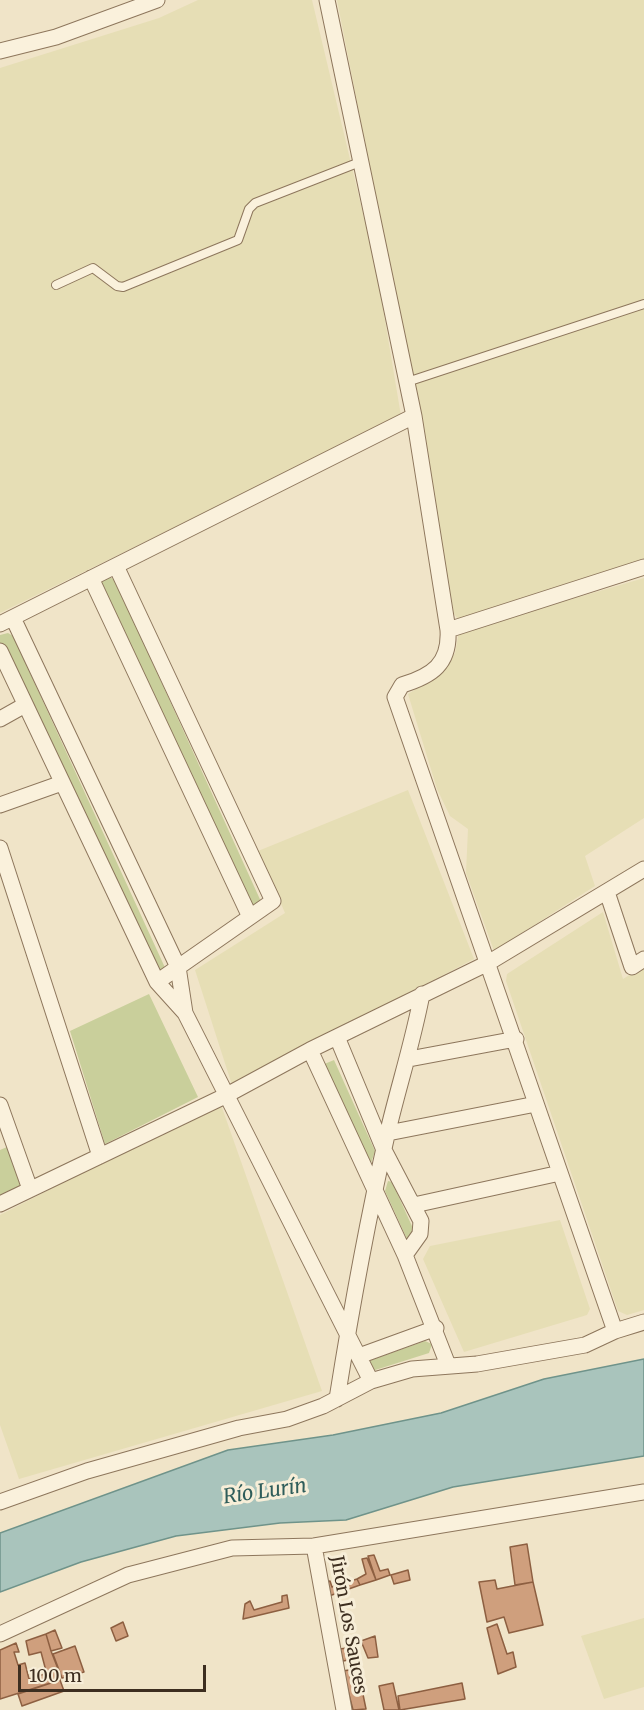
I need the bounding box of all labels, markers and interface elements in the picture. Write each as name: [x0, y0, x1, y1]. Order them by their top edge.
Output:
water label: Río Lurín: [222, 1474, 308, 1510]
street label: Jirón Los Sauces: [325, 1554, 371, 1696]
scale bar: [21, 1653, 208, 1691]
text: 100 m: [29, 1664, 82, 1687]

